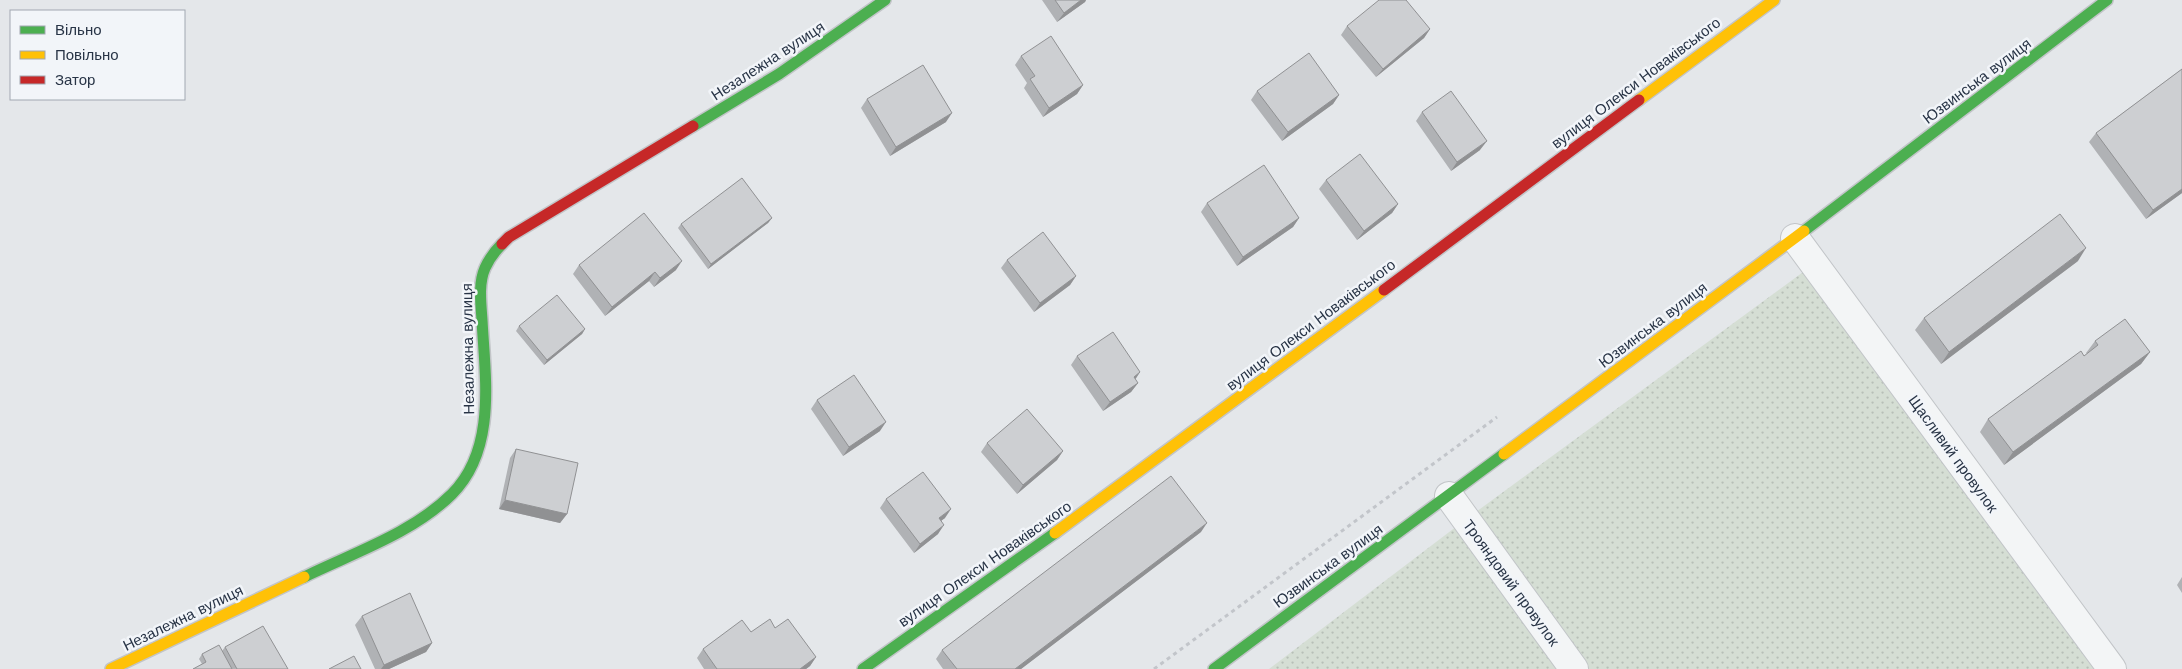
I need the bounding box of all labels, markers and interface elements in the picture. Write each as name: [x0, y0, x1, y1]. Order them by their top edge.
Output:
legend: [10, 10, 185, 100]
street label: вулиця Олекси Новаківського: [1548, 14, 1724, 152]
street label: Незалежна вулиця: [708, 18, 828, 104]
text: Вільно: [55, 21, 102, 39]
street label: Юзвинська вулиця: [1919, 34, 2035, 128]
text: Повільно: [55, 46, 119, 64]
text: Затор: [55, 71, 95, 89]
street label: вулиця Олекси Новаківського: [1223, 256, 1399, 394]
street label: Юзвинська вулиця: [1595, 278, 1711, 372]
street label: Незалежна вулиця: [458, 283, 478, 415]
street label: Щасливий провулок: [1904, 392, 2002, 516]
street label: вулиця Олекси Новаківського: [895, 497, 1075, 631]
street label: Трояндовий провулок: [1459, 516, 1563, 650]
street label: Юзвинська вулиця: [1270, 520, 1386, 612]
street label: Незалежна вулиця: [120, 581, 246, 655]

